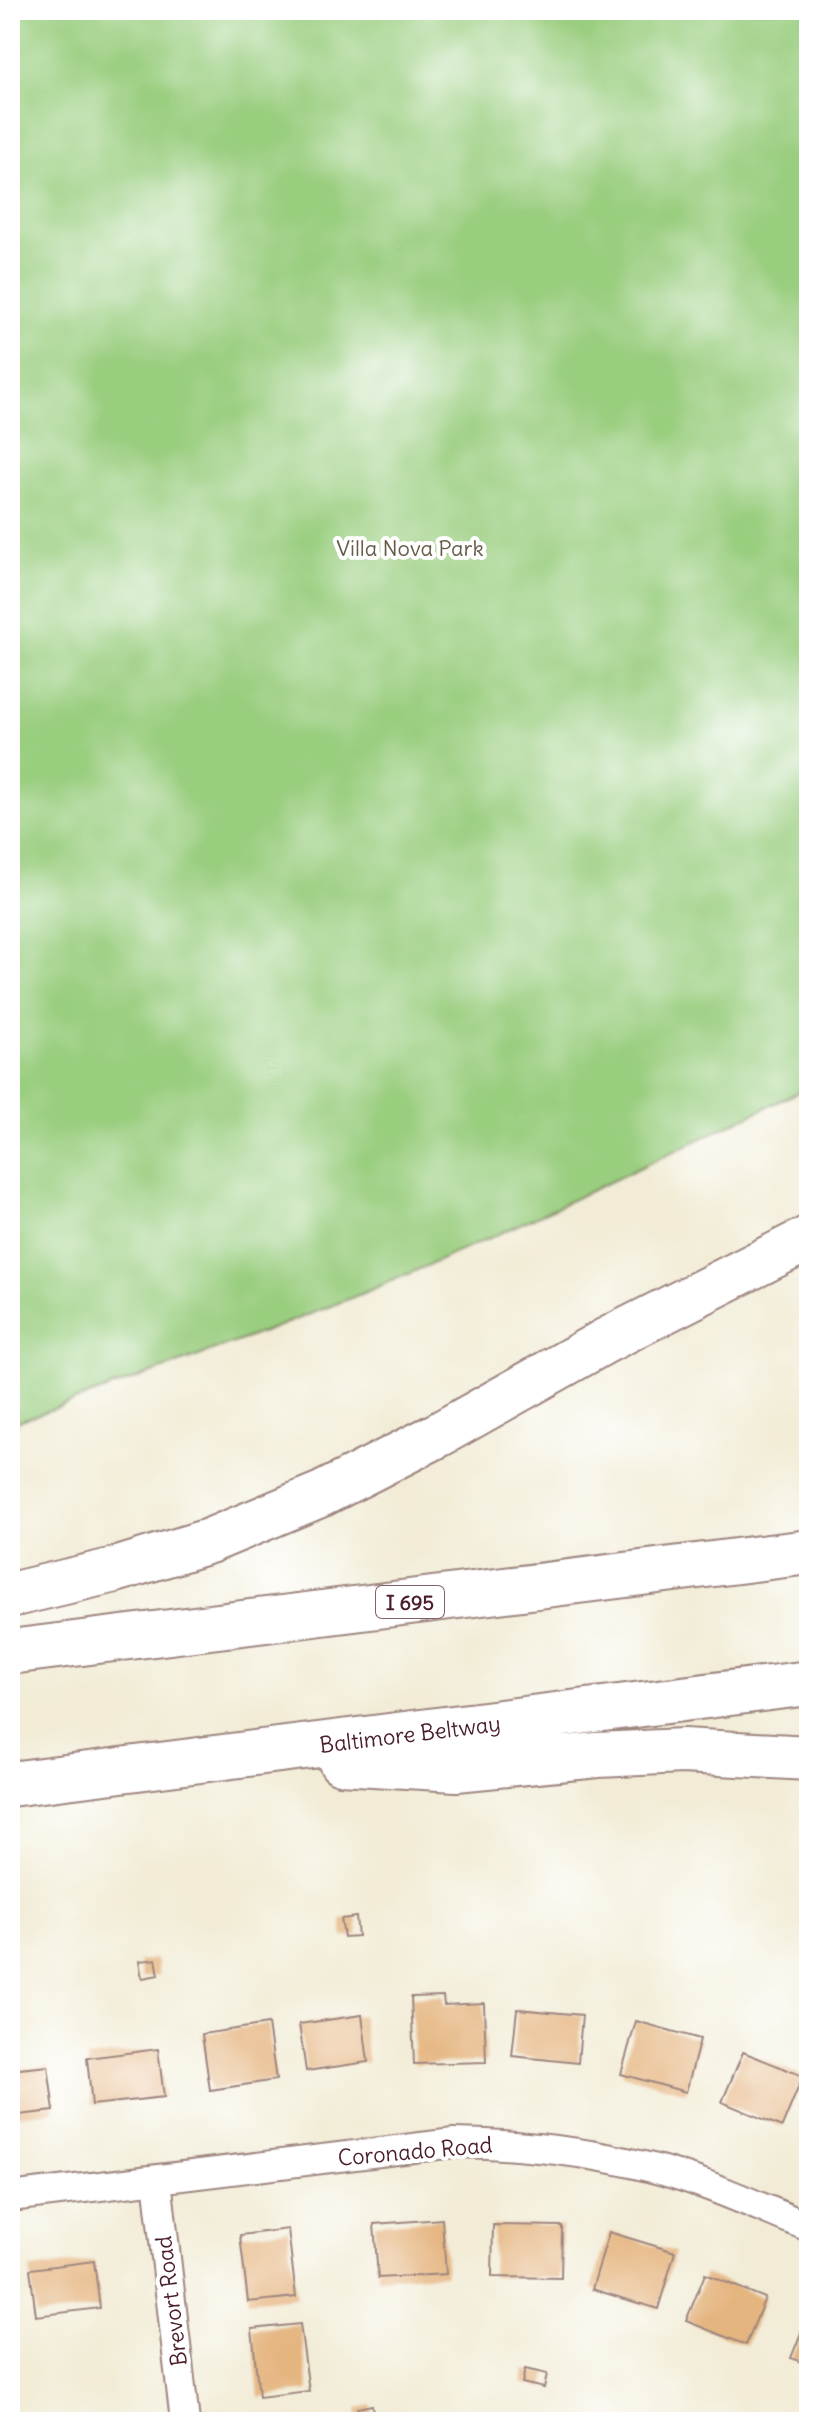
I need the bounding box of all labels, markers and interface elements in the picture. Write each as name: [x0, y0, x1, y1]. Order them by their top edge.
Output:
park label: Villa Nova Park: [336, 534, 484, 562]
road number: I 695: [376, 1586, 444, 1618]
street label: Baltimore Beltway: [318, 1709, 502, 1759]
street label: Coronado Road: [337, 2130, 494, 2172]
street label: Brevort Road: [149, 2234, 193, 2368]

